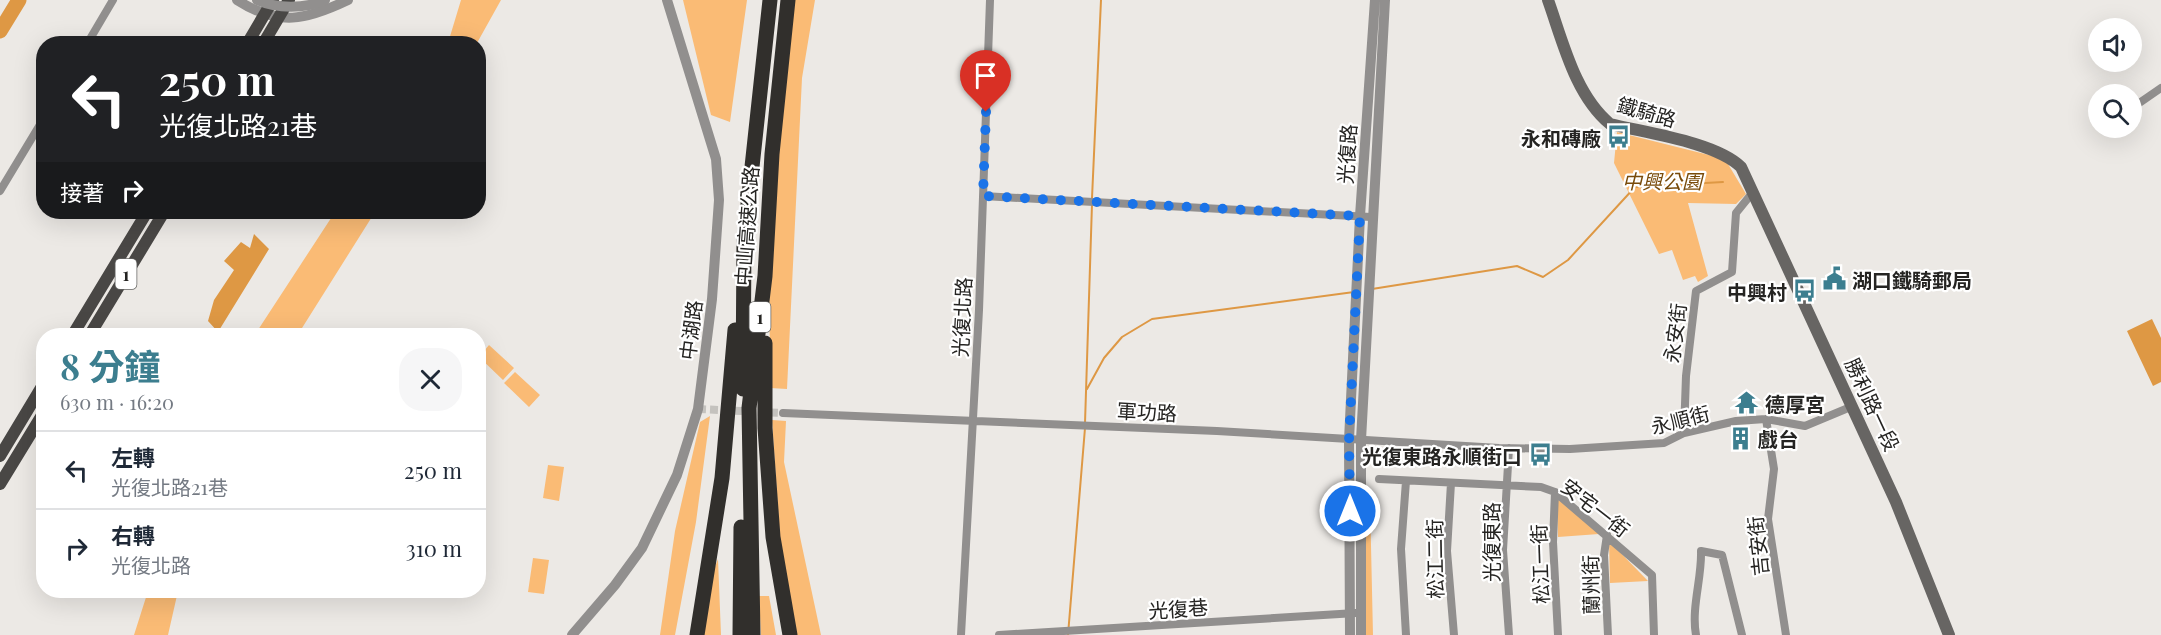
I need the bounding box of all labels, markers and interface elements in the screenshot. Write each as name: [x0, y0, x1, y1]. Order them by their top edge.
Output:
map controls: [2088, 18, 2142, 138]
button: sound: [2088, 18, 2142, 72]
pin: [960, 50, 1011, 112]
text: 250 m: [159, 51, 275, 107]
icon: arrive: [969, 59, 1002, 92]
icon: left: [60, 60, 138, 138]
button: search: [2088, 84, 2142, 138]
street label: 鐵騎路: [1614, 90, 1680, 132]
text: 光復北路21巷: [159, 107, 317, 143]
street label: 光復路: [1330, 123, 1362, 185]
place label: 永和磚廠: [1521, 124, 1601, 151]
bus stop icon: 永和磚廠: [1606, 124, 1632, 150]
street label: 中山高速公路: [728, 165, 764, 287]
park label: 中興公園: [1622, 167, 1705, 194]
icon: right: [116, 174, 149, 207]
text: 接著: [60, 177, 104, 207]
road number: 1: [116, 259, 136, 289]
public building icon: 湖口鐵騎郵局: [1821, 266, 1847, 292]
place label: 湖口鐵騎郵局: [1852, 266, 1972, 293]
street label: 光復北路: [945, 276, 977, 358]
place label: 中興村: [1727, 278, 1787, 305]
bus stop icon: 中興村: [1792, 278, 1818, 304]
street label: 中湖路: [673, 299, 707, 361]
road number: 1: [750, 302, 771, 332]
street label: 永安街: [1657, 302, 1691, 364]
text: 8 分鐘: [60, 341, 161, 389]
button: close: [399, 348, 462, 411]
street label: 勝利路一段: [1840, 353, 1906, 455]
text: 630 m · 16:20: [60, 388, 174, 415]
temple icon: 德厚宮: [1734, 390, 1760, 416]
place label: 德厚宮: [1765, 390, 1825, 417]
street label: 軍功路: [1116, 396, 1178, 426]
street label: 永順街: [1648, 399, 1712, 439]
building icon: 戲台: [1727, 425, 1753, 451]
place label: 戲台: [1758, 425, 1798, 452]
text: 左轉: [111, 442, 155, 472]
place label: 光復東路永順街口: [1362, 442, 1522, 469]
bus stop icon: 光復東路永順街口: [1527, 442, 1553, 468]
icon: left: [60, 454, 93, 487]
text: 250 m: [404, 455, 462, 485]
street label: 安宅一街: [1556, 472, 1636, 542]
text: 光復北路21巷: [111, 473, 228, 500]
position arrow: [1318, 479, 1382, 543]
street label: 光復東路: [1477, 502, 1504, 582]
street label: 吉安街: [1740, 515, 1774, 577]
street label: 松江二街: [1420, 519, 1448, 599]
text: 右轉: [111, 520, 155, 550]
street label: 松江一街: [1524, 524, 1554, 604]
icon: right: [60, 532, 93, 565]
text: 310 m: [406, 533, 462, 563]
text: 光復北路: [111, 551, 191, 578]
street label: 蘭州街: [1576, 555, 1604, 615]
street label: 光復巷: [1147, 592, 1209, 624]

